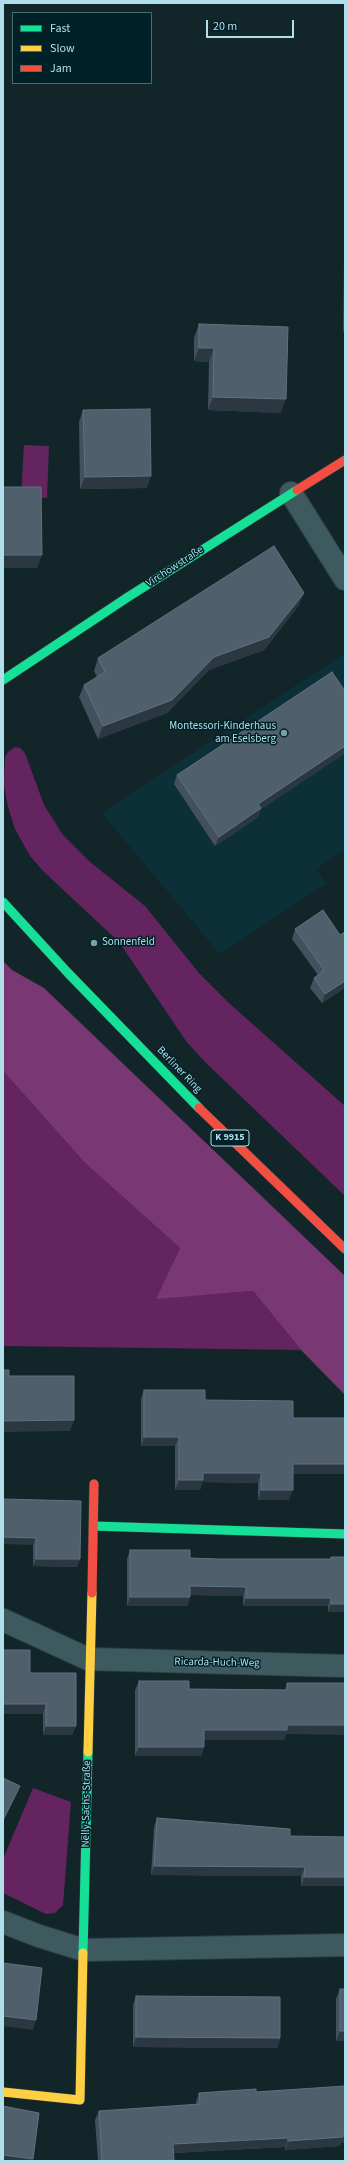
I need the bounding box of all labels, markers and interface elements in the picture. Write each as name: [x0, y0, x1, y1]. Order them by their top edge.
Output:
legend: [12, 12, 152, 84]
scale bar: [208, 12, 296, 38]
text: 20 m: [213, 18, 237, 35]
text: Fast: [50, 20, 70, 37]
text: Slow: [50, 40, 75, 57]
text: Jam: [50, 60, 72, 77]
street label: Virchowstraße: [144, 544, 206, 590]
place label: Montessori-Kinderhaus am Eselsberg: [169, 720, 276, 746]
marker: Montessori-Kinderhaus am Eselsberg: [279, 728, 289, 738]
place label: Sonnenfeld: [102, 936, 155, 950]
marker: Sonnenfeld: [89, 938, 99, 948]
street label: Berliner Ring: [154, 1044, 204, 1096]
road number: K 9915: [211, 1130, 249, 1146]
street label: Ricarda-Huch-Weg: [174, 1656, 260, 1670]
street label: Nelly-Sachs-Straße: [80, 1760, 94, 1848]

